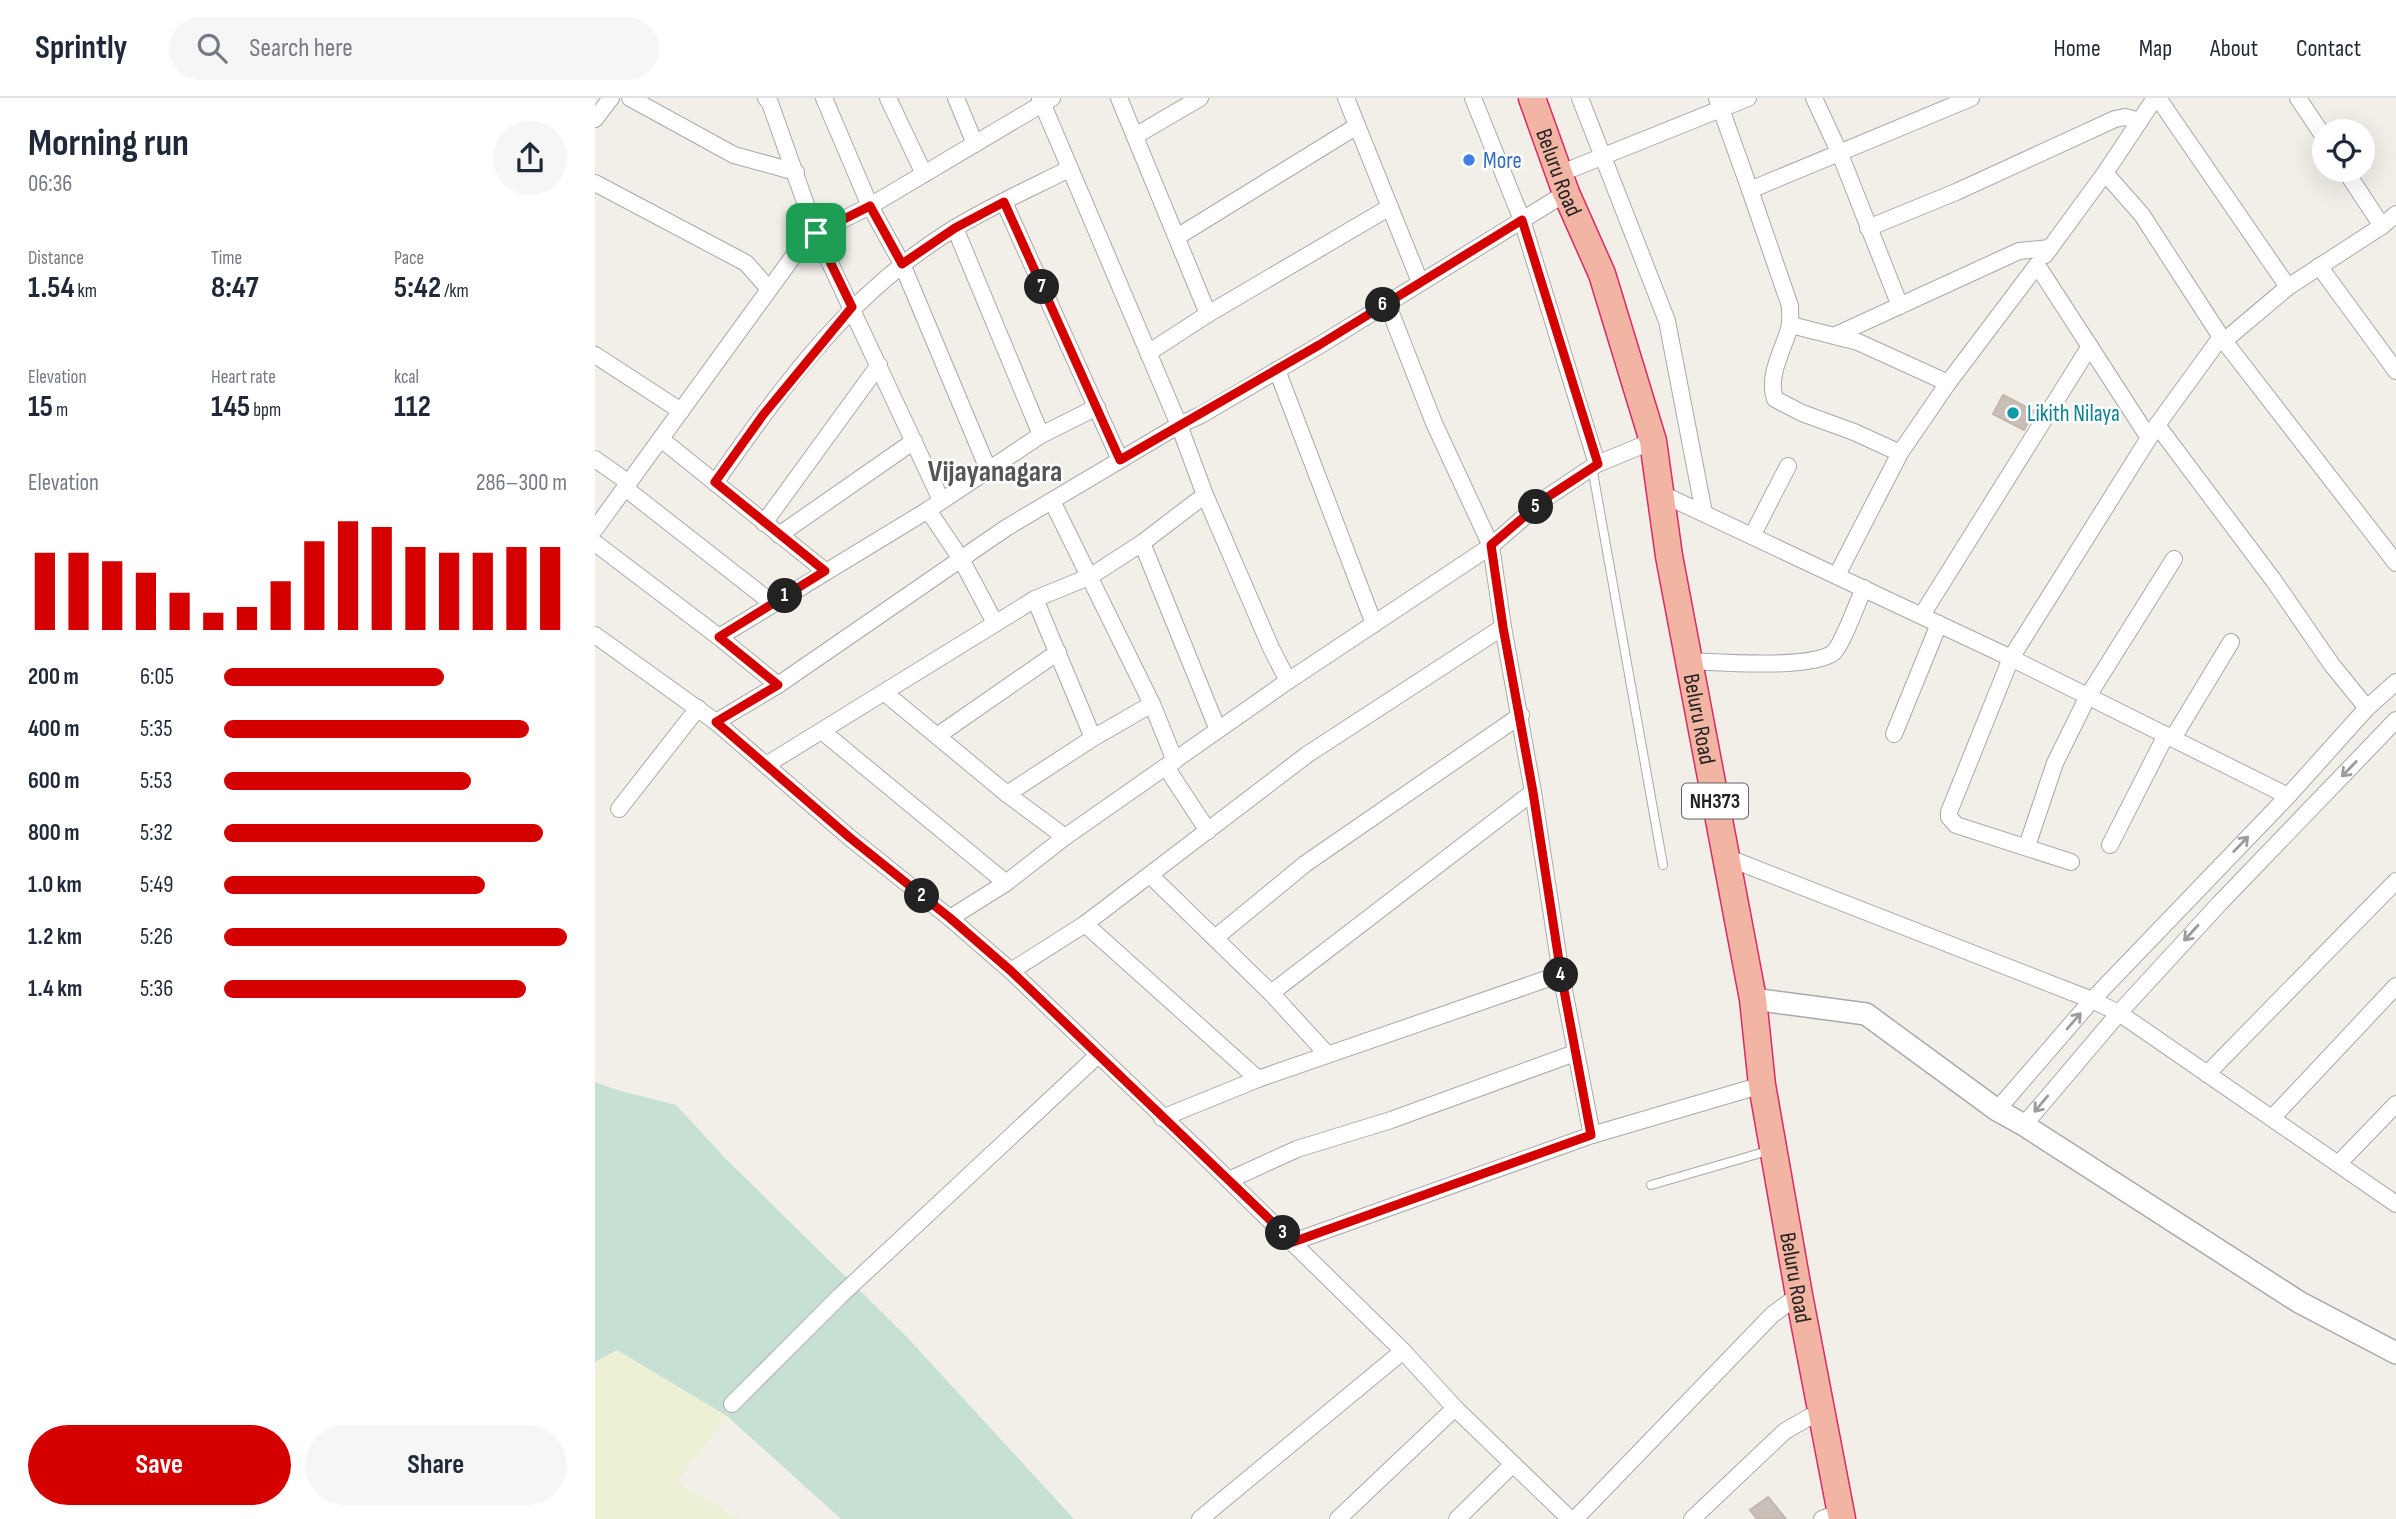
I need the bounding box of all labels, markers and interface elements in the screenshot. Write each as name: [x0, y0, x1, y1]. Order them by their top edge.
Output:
search box: [169, 17, 659, 80]
text: Sprintly: [35, 28, 127, 68]
icon: search: [193, 29, 231, 67]
text: Search here: [249, 33, 353, 64]
text: Home: [2053, 34, 2101, 63]
text: Map: [2139, 34, 2172, 63]
text: About: [2210, 34, 2258, 63]
text: Contact: [2296, 34, 2361, 63]
map controls: [2312, 119, 2375, 182]
button: locate: [2312, 119, 2375, 182]
text: Morning run: [28, 121, 189, 166]
button: share: [493, 121, 567, 195]
street label: Beluru Road: [1529, 125, 1588, 221]
place label: More: [1483, 147, 1522, 175]
marker: More: [1461, 152, 1477, 168]
text: 06:36: [28, 170, 72, 198]
pin: [786, 203, 846, 263]
icon: arrive: [797, 214, 835, 252]
text: Distance: [28, 247, 84, 270]
text: Time: [211, 247, 242, 270]
text: Pace: [394, 247, 424, 270]
text: 1.54: [28, 270, 74, 306]
text: 8:47: [211, 270, 259, 306]
text: 5:42: [394, 270, 441, 306]
pin: 7: [1025, 270, 1059, 304]
text: 7: [1037, 275, 1046, 298]
text: km: [74, 280, 97, 303]
text: /km: [441, 280, 469, 303]
pin: 6: [1365, 288, 1401, 322]
text: 6: [1378, 293, 1387, 316]
text: Elevation: [28, 366, 87, 389]
text: Heart rate: [211, 366, 276, 389]
text: kcal: [394, 366, 419, 389]
text: 15: [28, 389, 53, 425]
text: 145: [211, 389, 250, 425]
text: 112: [394, 389, 431, 425]
text: m: [53, 399, 68, 422]
text: bpm: [250, 399, 281, 422]
place label: Likith Nilaya: [2027, 400, 2120, 428]
marker: Likith Nilaya: [2005, 405, 2021, 421]
district label: Vijayanagara: [928, 454, 1062, 490]
text: Elevation: [28, 469, 99, 497]
text: 286–300 m: [476, 469, 567, 497]
pin: 5: [1518, 490, 1553, 524]
text: 5: [1531, 495, 1540, 518]
pin: 1: [767, 578, 803, 614]
text: 1: [781, 584, 788, 607]
text: 200 m: [28, 663, 79, 691]
text: 6:05: [140, 663, 174, 691]
street label: Beluru Road: [1677, 671, 1721, 767]
text: 400 m: [28, 715, 79, 743]
text: 5:35: [140, 715, 172, 743]
one-way arrow: [2340, 760, 2357, 777]
text: 600 m: [28, 767, 80, 795]
text: 5:53: [140, 767, 172, 795]
road number: NH373: [1682, 784, 1748, 818]
text: 800 m: [28, 819, 80, 847]
text: 5:32: [140, 819, 173, 847]
one-way arrow: [2233, 836, 2250, 853]
text: 1.0 km: [28, 871, 82, 899]
text: 5:49: [140, 871, 173, 899]
pin: 2: [905, 878, 939, 914]
text: 2: [917, 884, 926, 907]
text: 1.2 km: [28, 923, 82, 951]
text: 5:26: [140, 923, 173, 951]
one-way arrow: [2183, 924, 2200, 941]
pin: 4: [1543, 958, 1579, 992]
text: 4: [1556, 963, 1565, 986]
text: 1.4 km: [28, 975, 82, 1003]
text: 5:36: [140, 975, 173, 1003]
one-way arrow: [2066, 1013, 2082, 1031]
one-way arrow: [2033, 1095, 2049, 1113]
pin: 3: [1265, 1216, 1301, 1250]
text: 3: [1278, 1221, 1287, 1244]
street label: Beluru Road: [1773, 1230, 1817, 1325]
button: Save: [28, 1425, 291, 1505]
button: Share: [305, 1425, 567, 1505]

